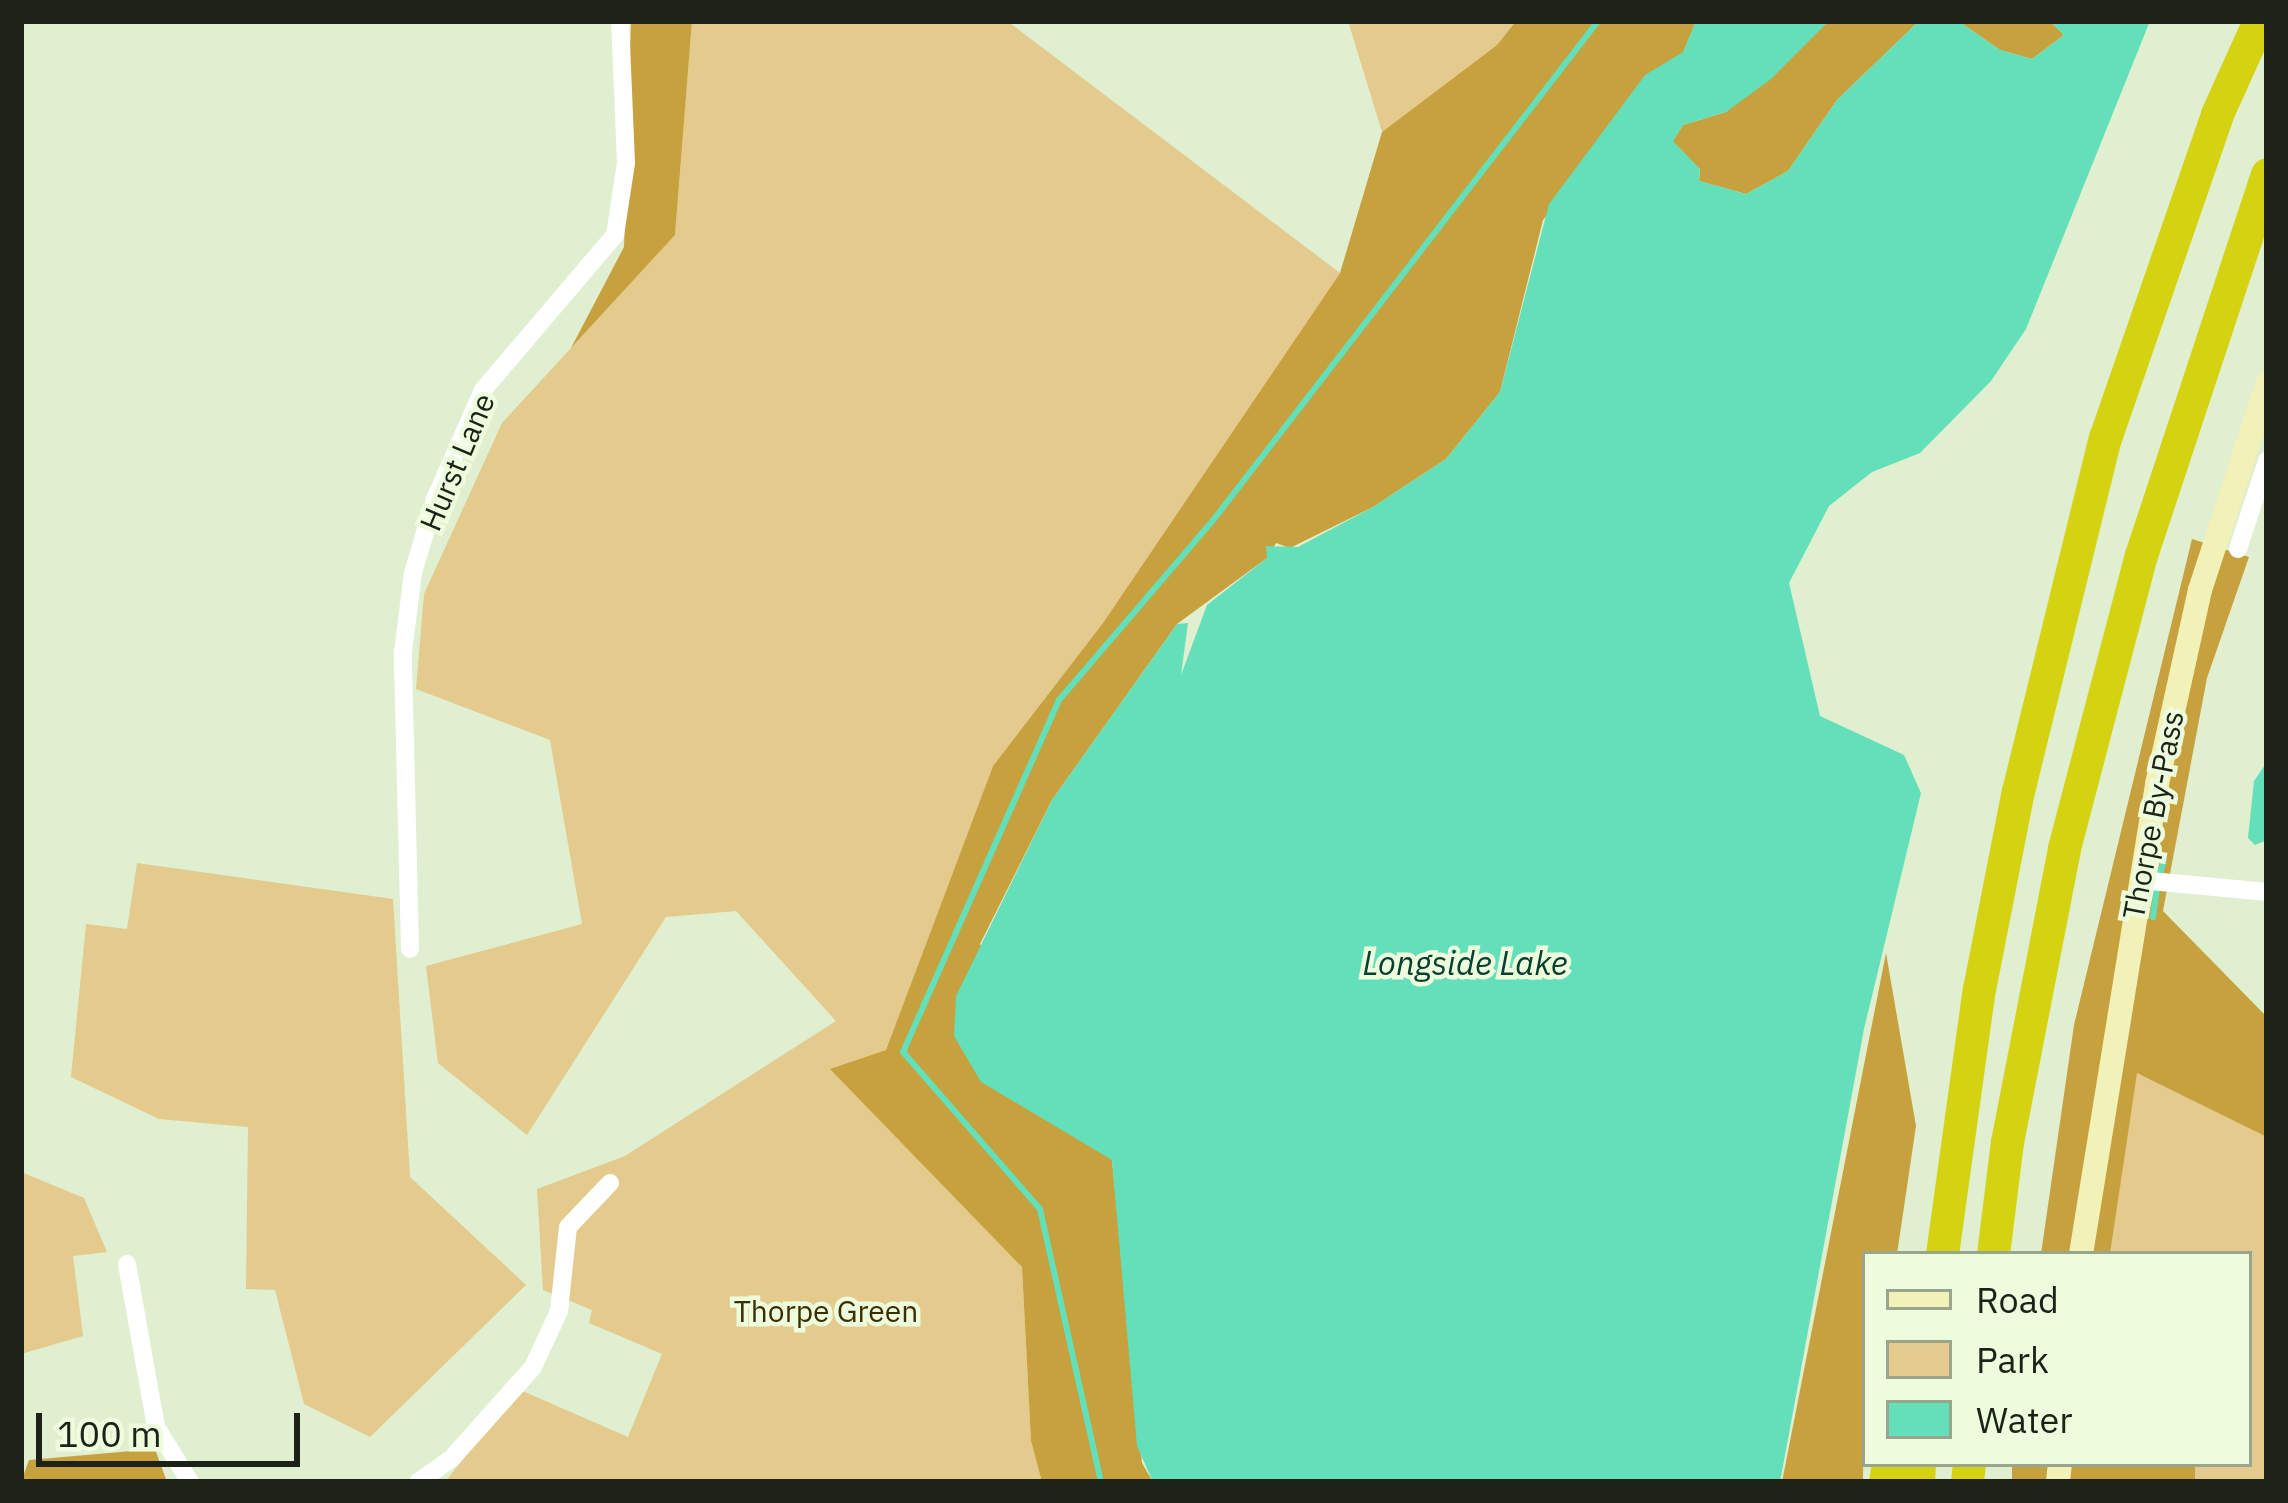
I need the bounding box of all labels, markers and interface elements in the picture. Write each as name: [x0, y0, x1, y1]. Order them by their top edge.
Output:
street label: Hurst Lane: [412, 388, 502, 536]
street label: Thorpe By-Pass: [2115, 708, 2191, 922]
water label: Longside Lake: [1362, 943, 1568, 983]
legend: [1862, 1251, 2252, 1467]
text: Road: [1976, 1276, 2059, 1323]
park label: Thorpe Green: [734, 1293, 918, 1329]
text: Park: [1976, 1336, 2049, 1383]
scale bar: [42, 1389, 306, 1463]
text: Water: [1976, 1396, 2072, 1443]
text: 100 m: [57, 1410, 162, 1457]

